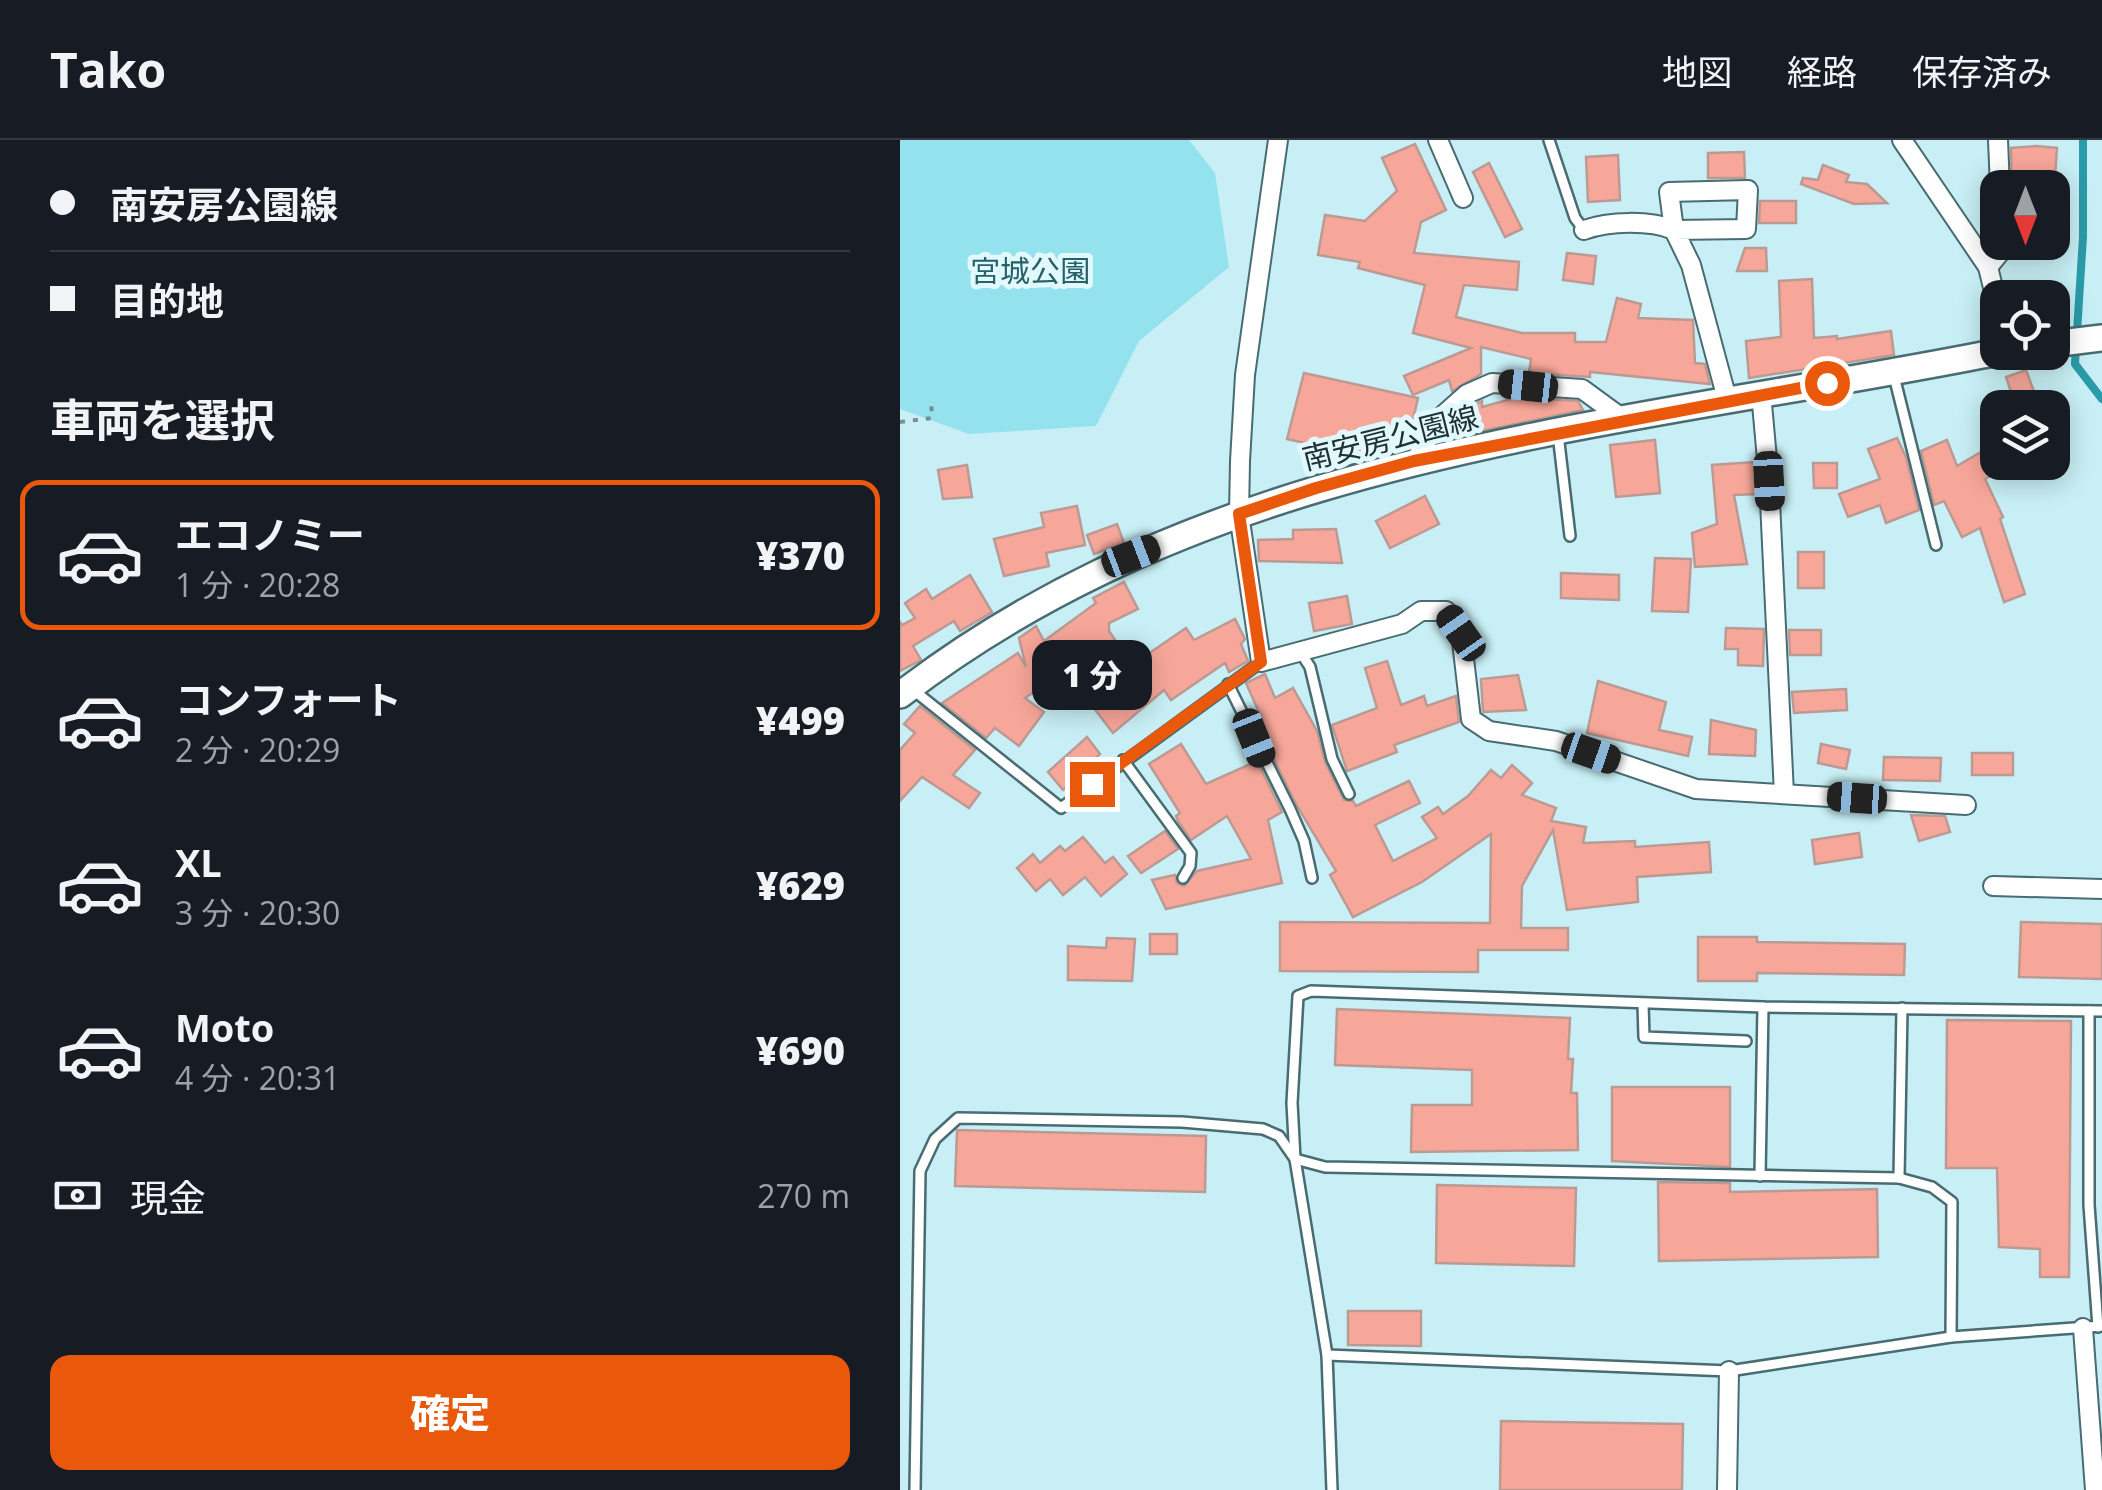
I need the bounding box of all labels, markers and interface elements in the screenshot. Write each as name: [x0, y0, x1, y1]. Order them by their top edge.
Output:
text: Tako: [50, 37, 166, 102]
text: 地図: [1662, 48, 1732, 95]
text: 経路: [1787, 48, 1857, 95]
text: 保存済み: [1912, 48, 2052, 95]
north arrow: [1980, 170, 2070, 260]
map controls: [1980, 170, 2070, 480]
text: 南安房公園線: [110, 178, 338, 230]
park label: 宮城公園: [970, 250, 1090, 291]
text: 目的地: [110, 274, 224, 326]
button: locate: [1980, 280, 2070, 370]
route start: [1805, 361, 1850, 406]
car: [1497, 368, 1559, 404]
text: 車両を選択: [50, 389, 275, 450]
button: layers: [1980, 390, 2070, 480]
street label: 南安房公園線: [1298, 395, 1482, 479]
car: [1752, 450, 1786, 512]
text: エコノミー: [175, 508, 365, 560]
icon: car: [55, 510, 145, 600]
text: ¥370: [756, 529, 845, 581]
car: [1098, 531, 1164, 581]
text: 1 分 · 20:28: [175, 563, 340, 606]
car: [1432, 600, 1490, 666]
callout: 1 分: [1032, 639, 1152, 709]
text: 1 分: [1062, 653, 1122, 696]
text: コンフォート: [175, 673, 402, 725]
icon: car: [55, 675, 145, 765]
text: ¥499: [756, 694, 845, 746]
car: [1229, 705, 1279, 771]
text: 2 分 · 20:29: [175, 728, 340, 771]
car: [1558, 729, 1624, 777]
route end: [1070, 762, 1115, 807]
car: [1826, 781, 1888, 815]
text: XL: [175, 836, 222, 888]
icon: car: [55, 840, 145, 930]
text: ¥629: [756, 859, 845, 911]
text: 3 分 · 20:30: [175, 891, 340, 934]
text: Moto: [175, 1001, 274, 1053]
icon: car: [55, 1005, 145, 1095]
text: ¥690: [756, 1024, 845, 1076]
text: 4 分 · 20:31: [175, 1056, 340, 1099]
icon: cash: [50, 1168, 105, 1223]
text: 現金: [130, 1171, 206, 1223]
text: 270 m: [757, 1174, 850, 1217]
button: 確定: [50, 1355, 850, 1470]

